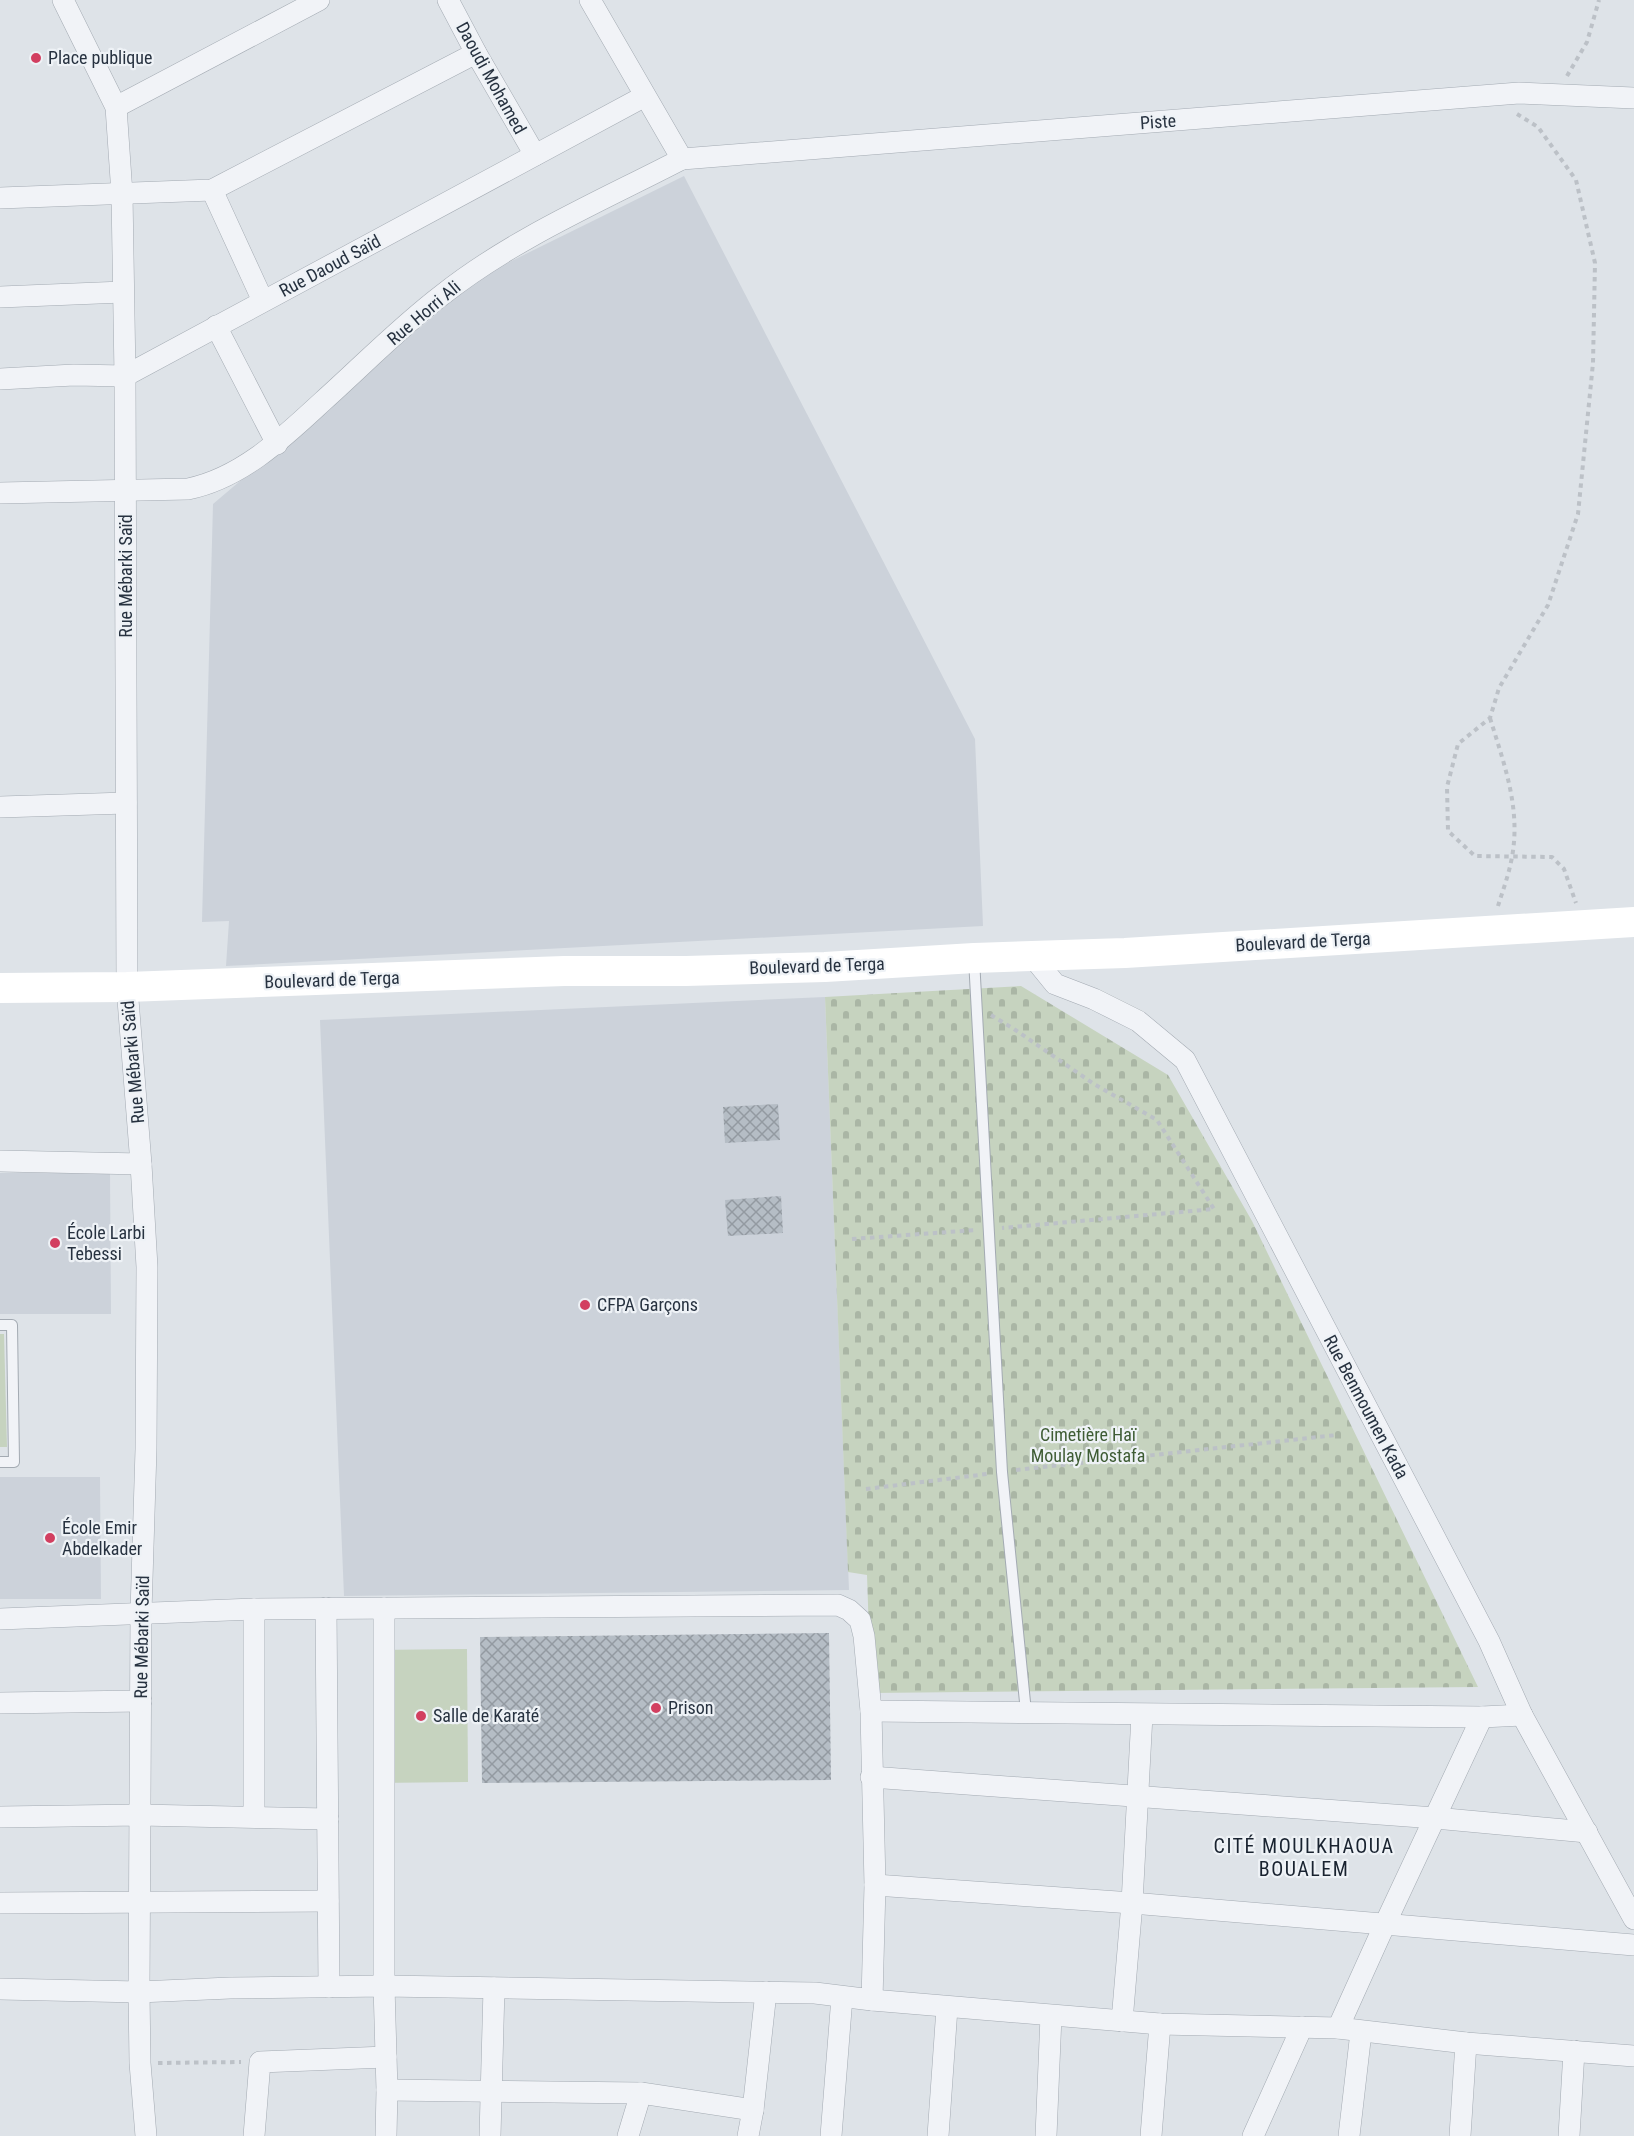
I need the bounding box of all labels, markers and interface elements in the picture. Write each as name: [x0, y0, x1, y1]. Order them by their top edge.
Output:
street label: Daoudi Mohamed: [452, 18, 531, 137]
place label: Place publique: [48, 47, 152, 68]
marker: Place publique: [29, 51, 43, 65]
street label: Piste: [1139, 110, 1177, 133]
street label: Rue Daoud Saïd: [276, 230, 384, 301]
street label: Rue Horri Ali: [383, 276, 464, 349]
street label: Rue Mébarki Saïd: [115, 514, 136, 638]
street label: Boulevard de Terga: [1235, 927, 1371, 956]
street label: Boulevard de Terga: [749, 953, 885, 978]
street label: Boulevard de Terga: [264, 967, 400, 992]
street label: Rue Mébarki Saïd: [117, 1000, 148, 1124]
place label: École Larbi Tebessi: [67, 1222, 146, 1264]
marker: École Larbi Tebessi: [48, 1236, 62, 1250]
place label: CFPA Garçons: [597, 1294, 698, 1315]
marker: CFPA Garçons: [578, 1298, 592, 1312]
street label: Rue Benmoumen Kada: [1320, 1331, 1413, 1482]
park label: Cimetière Haï Moulay Mostafa: [1031, 1424, 1145, 1466]
place label: École Emir Abdelkader: [62, 1517, 143, 1559]
marker: École Emir Abdelkader: [43, 1531, 57, 1545]
street label: Rue Mébarki Saïd: [130, 1575, 153, 1699]
place label: Prison: [668, 1697, 714, 1718]
marker: Prison: [649, 1701, 663, 1715]
place label: Salle de Karaté: [433, 1705, 539, 1726]
marker: Salle de Karaté: [414, 1709, 428, 1723]
district label: CITÉ MOULKHAOUA BOUALEM: [1214, 1834, 1394, 1881]

